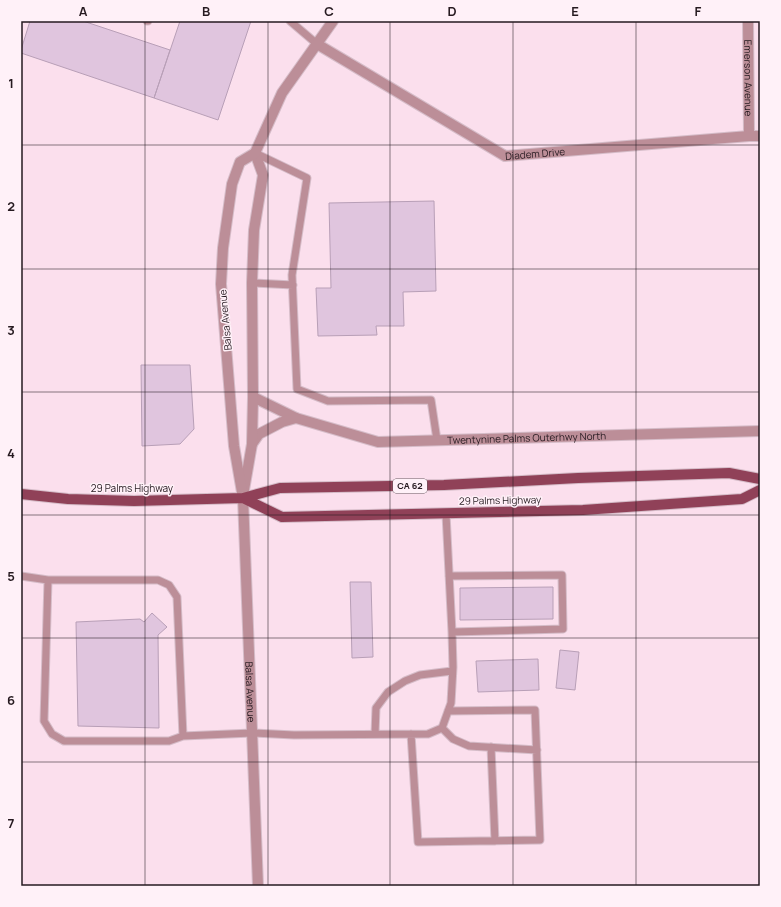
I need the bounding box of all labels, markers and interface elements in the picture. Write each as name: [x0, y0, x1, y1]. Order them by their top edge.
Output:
text: A: [79, 2, 88, 20]
text: B: [202, 2, 210, 20]
text: C: [324, 2, 334, 20]
text: D: [447, 2, 457, 20]
text: E: [571, 2, 579, 20]
text: F: [695, 2, 702, 20]
street label: Emerson Avenue: [741, 40, 756, 117]
text: 1: [8, 74, 14, 92]
street label: Diadem Drive: [505, 144, 566, 163]
text: 2: [7, 197, 15, 215]
street label: Balsa Avenue: [215, 289, 235, 351]
text: 3: [7, 321, 15, 339]
street label: Twentynine Palms Outerhwy North: [447, 428, 606, 447]
text: 4: [7, 444, 15, 462]
road number: CA 62: [393, 479, 427, 493]
street label: 29 Palms Highway: [91, 481, 174, 495]
street label: 29 Palms Highway: [459, 492, 542, 508]
text: 5: [7, 567, 15, 585]
street label: Balsa Avenue: [242, 661, 259, 723]
text: 6: [7, 691, 15, 709]
text: 7: [8, 814, 15, 832]

